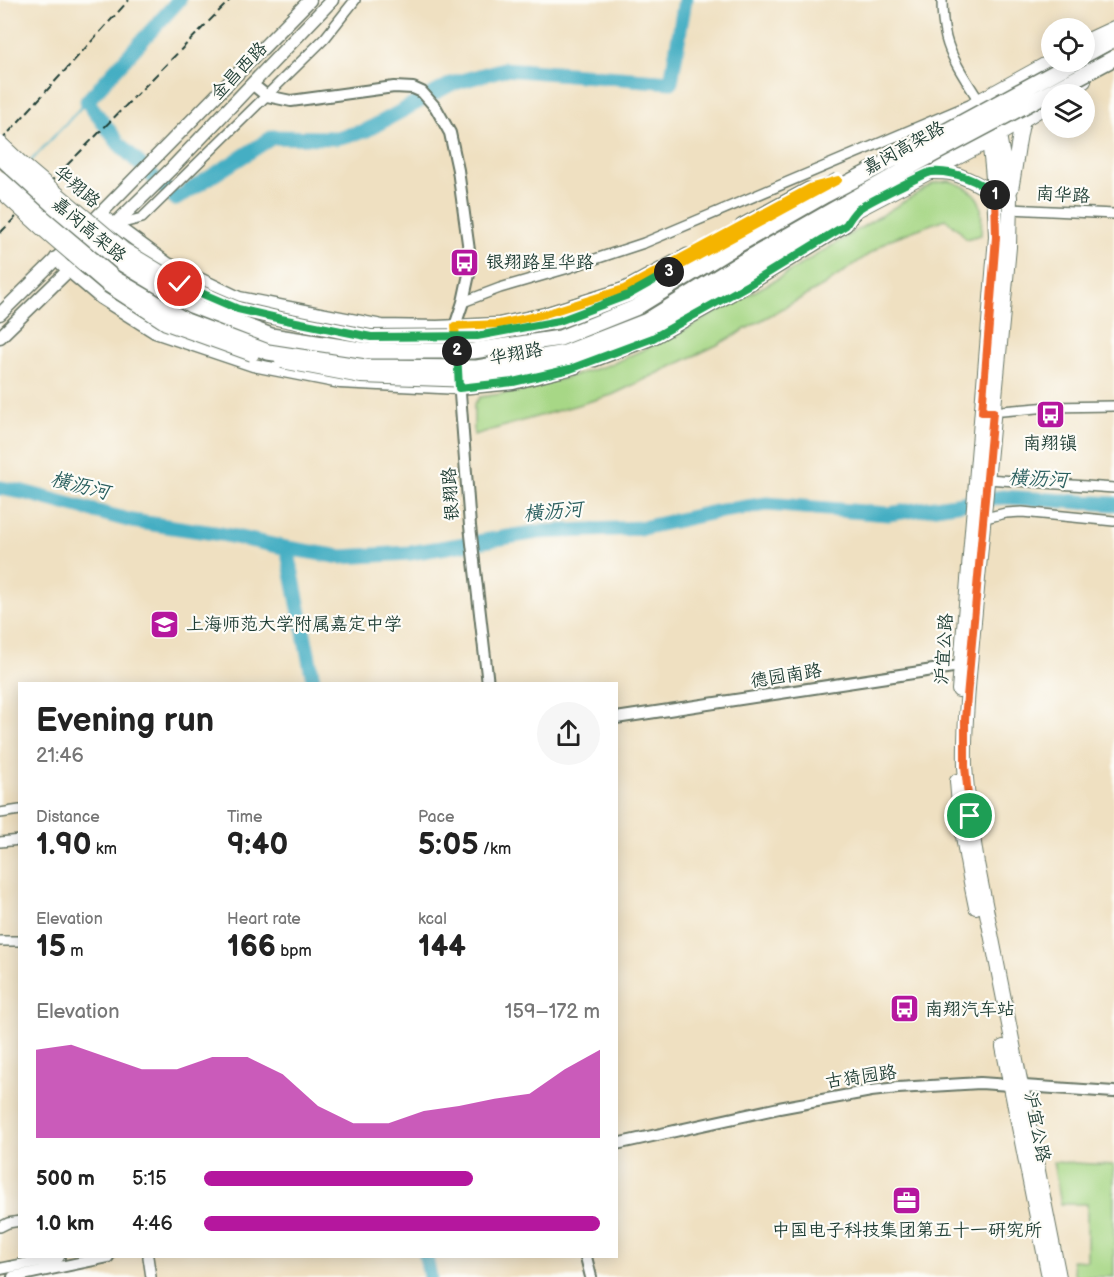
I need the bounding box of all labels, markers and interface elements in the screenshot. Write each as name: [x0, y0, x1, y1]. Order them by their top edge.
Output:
map controls: [1041, 18, 1095, 138]
button: locate: [1041, 18, 1095, 72]
street label: 金昌西路: [206, 38, 272, 104]
button: layers: [1041, 84, 1095, 138]
street label: 嘉闵高架路: [860, 117, 948, 179]
street label: 华翔路: [50, 162, 104, 212]
pin: 1: [980, 180, 1010, 210]
street label: 南华路: [1035, 183, 1091, 207]
text: 1: [992, 185, 998, 204]
street label: 嘉闵高架路: [48, 193, 130, 267]
bus stop icon: 银翔路星华路: [449, 246, 481, 278]
place label: 银翔路星华路: [486, 252, 594, 273]
pin: 3: [654, 257, 684, 287]
pin: [154, 258, 205, 309]
text: 3: [664, 262, 674, 281]
icon: check: [163, 267, 196, 300]
pin: 2: [442, 336, 472, 366]
street label: 华翔路: [488, 339, 544, 369]
text: 2: [452, 341, 462, 360]
bus stop icon: 南翔镇: [1034, 398, 1066, 430]
place label: 南翔镇: [1023, 433, 1077, 454]
water label: 横沥河: [1007, 465, 1072, 493]
street label: 银翔路: [439, 466, 463, 522]
water label: 横沥河: [48, 467, 115, 506]
water label: 横沥河: [522, 497, 587, 527]
school or university icon: 上海师范大学附属嘉定中学: [149, 608, 181, 640]
street label: 沪宜公路: [931, 612, 957, 686]
place label: 上海师范大学附属嘉定中学: [186, 614, 402, 635]
street label: 德园南路: [749, 660, 823, 692]
text: Evening run: [36, 701, 214, 741]
button: share: [537, 702, 600, 765]
text: 21:46: [36, 744, 84, 768]
pin: [944, 790, 995, 841]
icon: arrive: [953, 799, 986, 832]
text: Distance: [36, 808, 100, 827]
text: Time: [227, 808, 262, 827]
text: Pace: [418, 808, 454, 827]
text: 1.90: [36, 827, 92, 863]
text: 9:40: [227, 827, 288, 863]
text: 5:05: [418, 827, 479, 863]
text: km: [92, 840, 117, 859]
text: /km: [479, 840, 511, 859]
text: Elevation: [36, 910, 103, 929]
text: Heart rate: [227, 910, 301, 929]
text: kcal: [418, 910, 447, 929]
text: 15: [36, 929, 66, 965]
text: 166: [227, 929, 276, 965]
text: 144: [418, 929, 466, 965]
text: m: [66, 942, 84, 961]
text: bpm: [276, 942, 312, 961]
bus stop icon: 南翔汽车站: [888, 993, 920, 1025]
place label: 南翔汽车站: [925, 999, 1015, 1020]
text: Elevation: [36, 1000, 119, 1024]
text: 159–172 m: [505, 1000, 600, 1024]
street label: 古猗园路: [824, 1062, 898, 1092]
street label: 沪宜公路: [1020, 1090, 1054, 1164]
text: 500 m: [36, 1167, 95, 1191]
text: 5:15: [132, 1167, 167, 1191]
office icon: 中国电子科技集团第五十一研究所: [891, 1185, 923, 1217]
text: 1.0 km: [36, 1212, 94, 1236]
text: 4:46: [132, 1212, 173, 1236]
place label: 中国电子科技集团第五十一研究所: [772, 1220, 1042, 1241]

